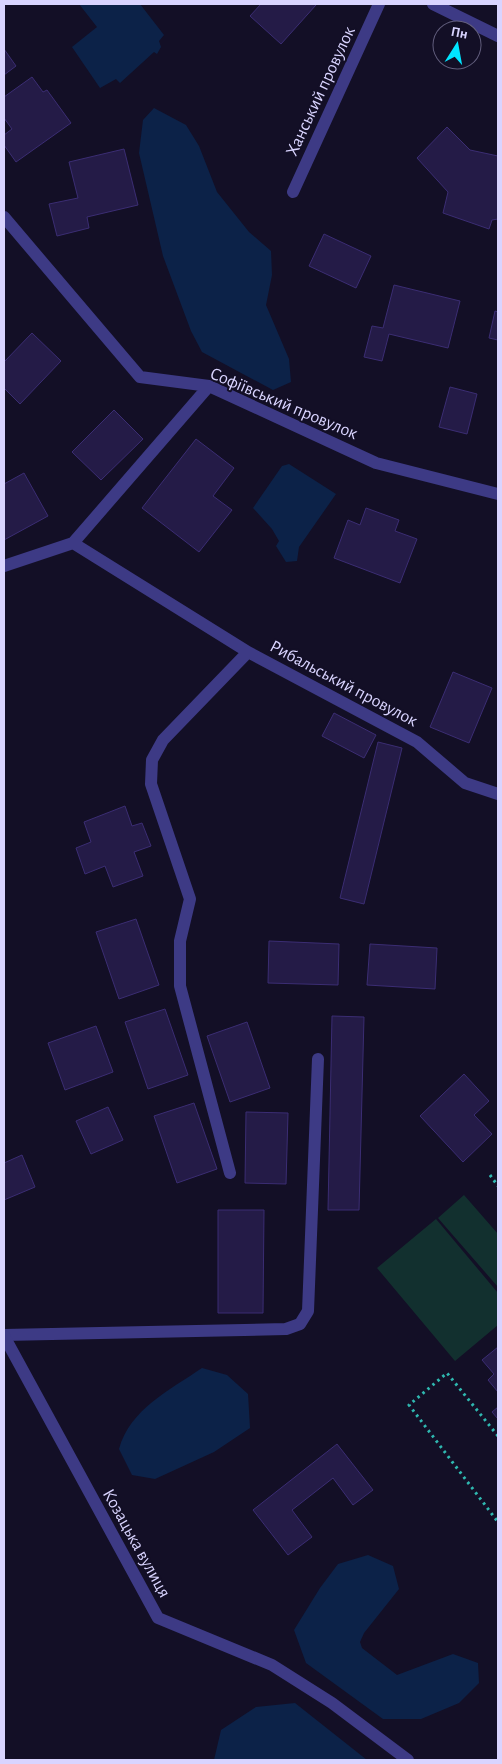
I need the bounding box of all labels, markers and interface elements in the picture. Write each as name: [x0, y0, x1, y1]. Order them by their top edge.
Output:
north arrow: [432, 20, 482, 70]
street label: Ханський провулок: [283, 23, 359, 159]
text: Пн: [450, 25, 469, 42]
street label: Софіївський провулок: [207, 365, 361, 443]
street label: Рибальський провулок: [267, 636, 421, 731]
street label: Козацька вулиця: [99, 1486, 173, 1601]

